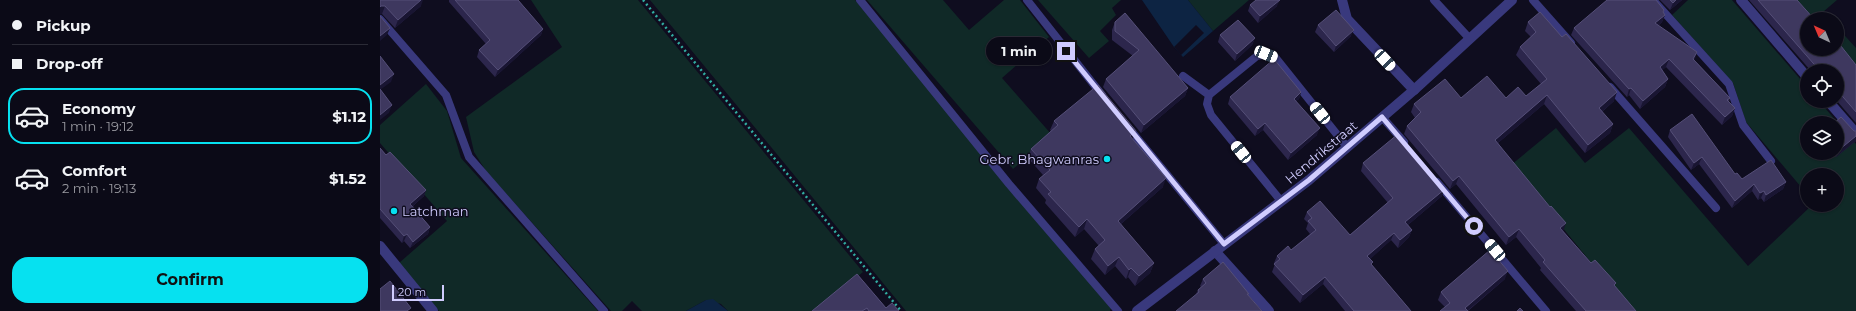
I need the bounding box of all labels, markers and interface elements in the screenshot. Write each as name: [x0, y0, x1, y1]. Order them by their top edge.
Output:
north arrow: [1800, 12, 1844, 56]
map controls: [1800, 12, 1844, 212]
text: Pickup: [36, 16, 91, 35]
callout: 1 min: [986, 37, 1052, 65]
route end: [1057, 42, 1075, 60]
text: 1 min: [1001, 43, 1037, 59]
car: [1253, 44, 1279, 64]
car: [1372, 47, 1398, 73]
text: Drop-off: [36, 54, 103, 73]
button: locate: [1800, 64, 1844, 108]
icon: car: [14, 98, 50, 134]
text: Economy: [62, 99, 135, 118]
car: [1308, 100, 1332, 126]
text: $1.12: [332, 107, 366, 126]
button: layers: [1800, 116, 1844, 160]
street label: Hendrikstraat: [1282, 117, 1360, 187]
text: 1 min · 19:12: [62, 118, 134, 134]
car: [1229, 139, 1253, 165]
place label: Gebr. Bhagwanras: [980, 151, 1099, 167]
marker: Gebr. Bhagwanras: [1102, 154, 1112, 164]
icon: car: [14, 160, 50, 196]
text: Comfort: [62, 161, 127, 180]
button: +: [1800, 168, 1844, 212]
text: $1.52: [329, 169, 366, 188]
text: 2 min · 19:13: [62, 180, 136, 196]
place label: Latchman: [402, 203, 469, 219]
marker: Latchman: [389, 206, 399, 216]
route start: [1465, 217, 1483, 235]
car: [1483, 237, 1507, 263]
button: Confirm: [12, 257, 368, 303]
scale bar: [392, 283, 444, 302]
text: 20 m: [398, 285, 426, 299]

